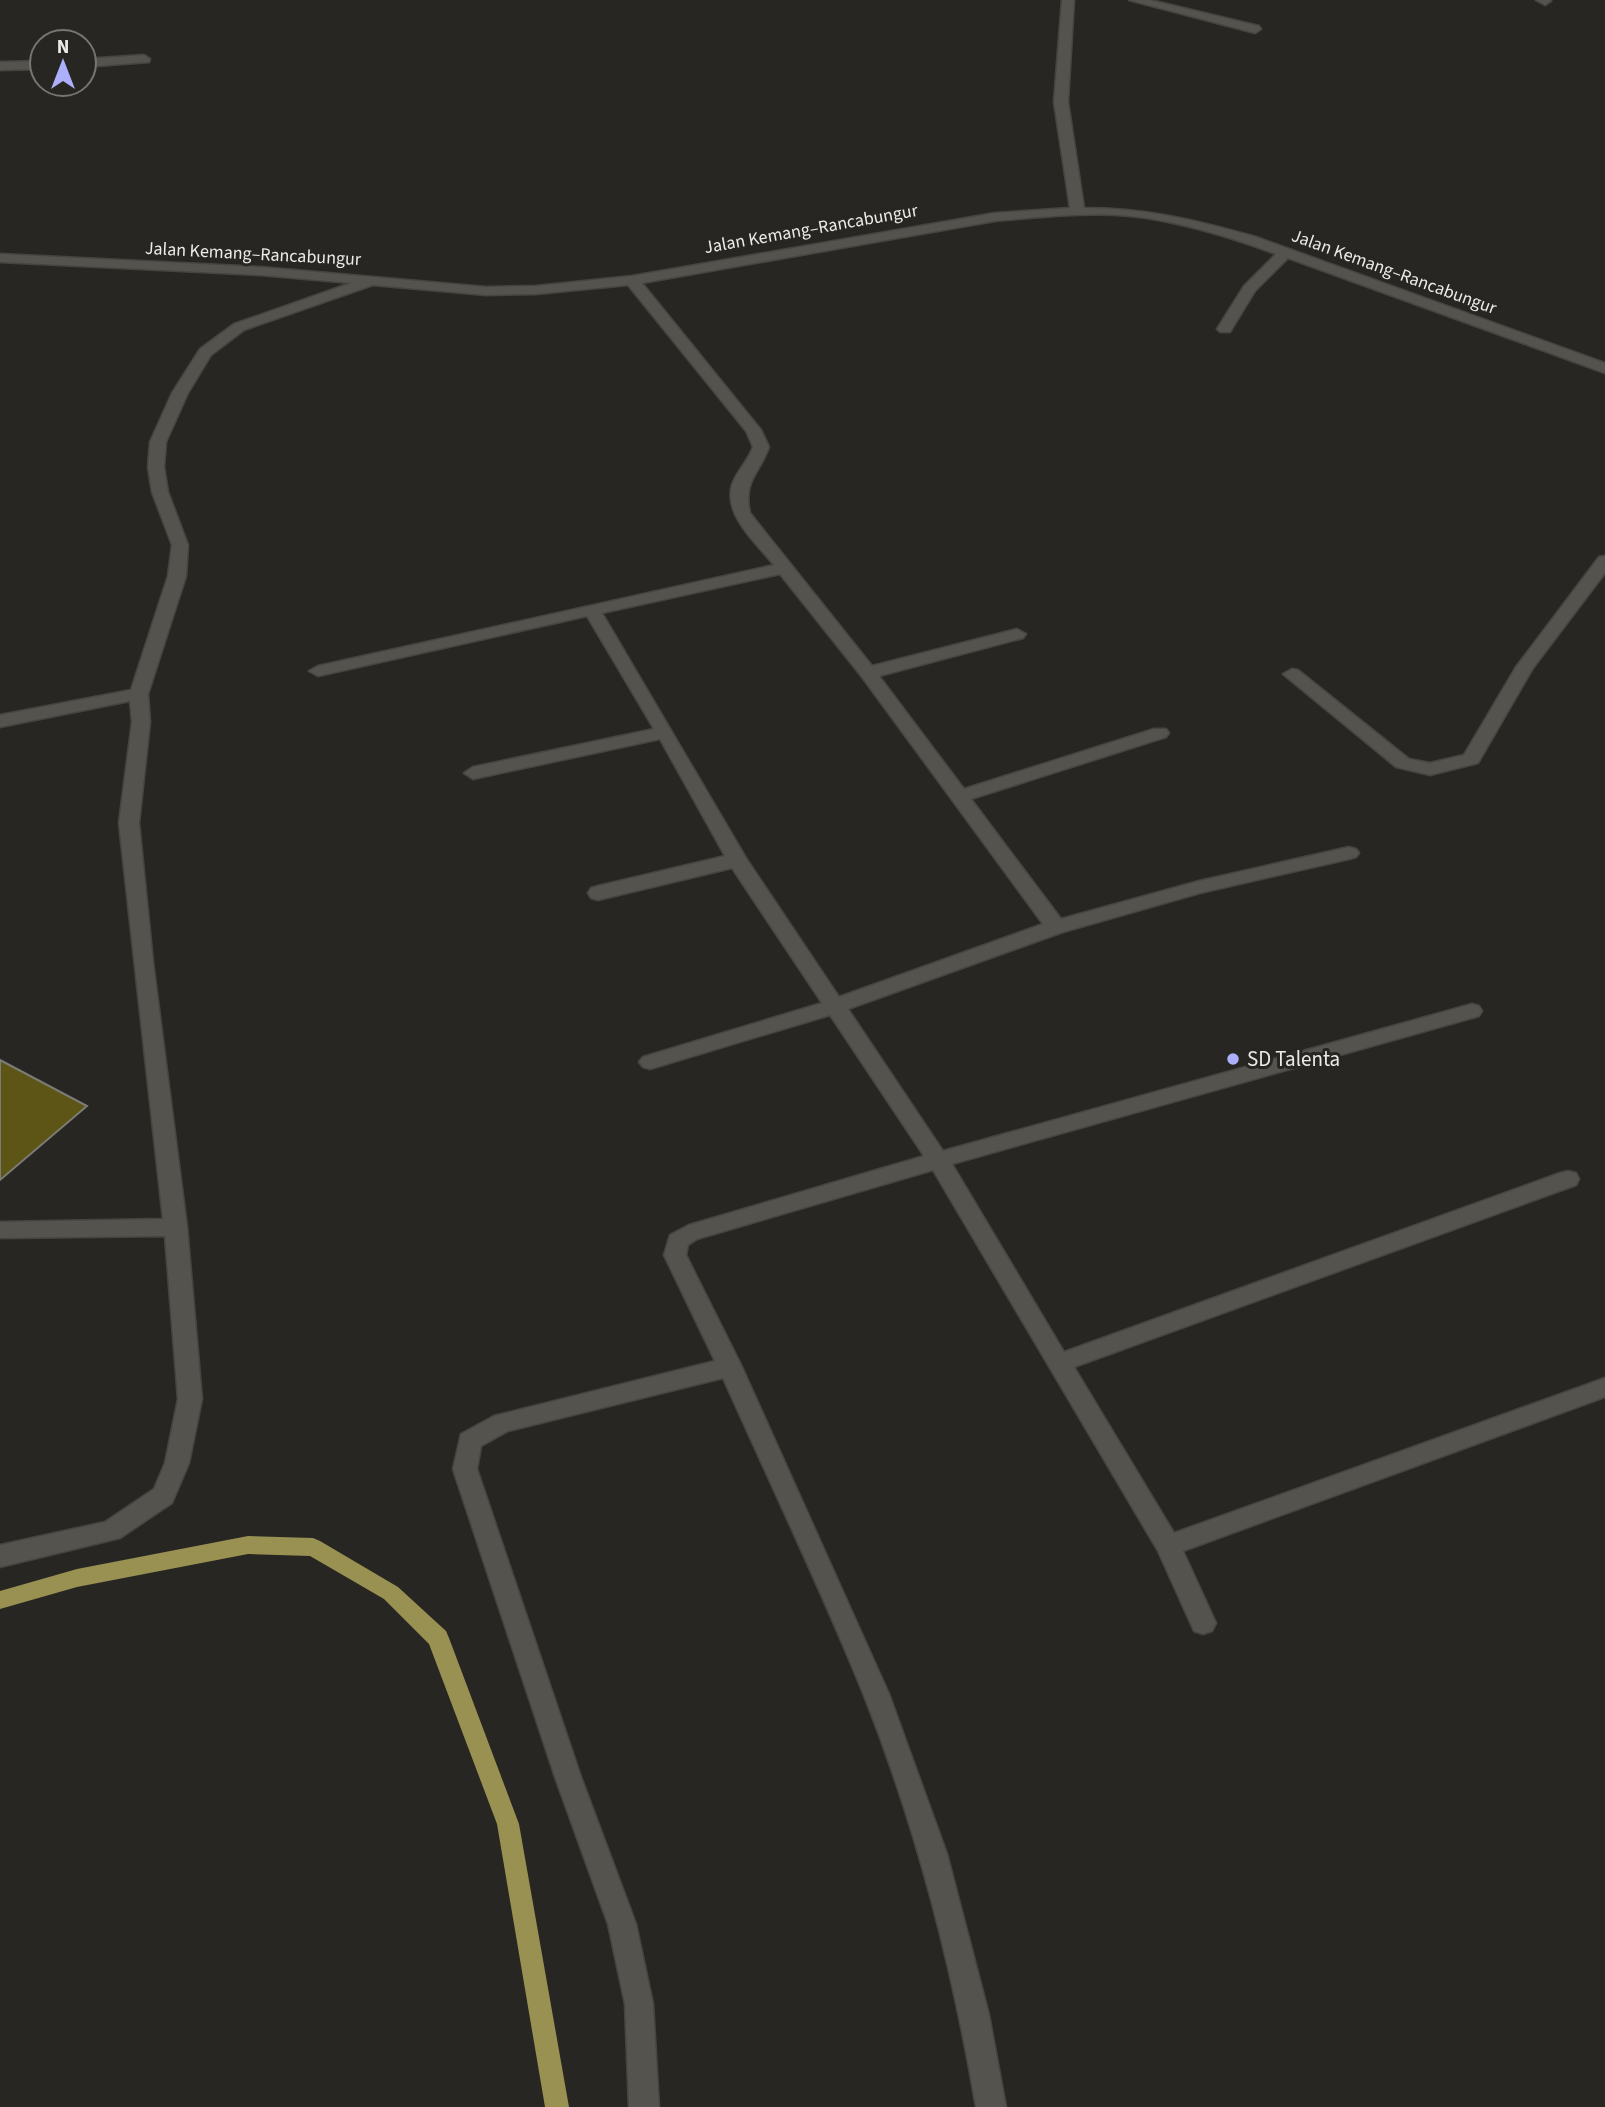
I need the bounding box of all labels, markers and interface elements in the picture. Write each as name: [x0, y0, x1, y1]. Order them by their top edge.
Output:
north arrow: [28, 28, 98, 98]
text: N: [57, 34, 69, 61]
street label: Jalan Kemang–Rancabungur: [702, 198, 921, 260]
street label: Jalan Kemang–Rancabungur: [1288, 223, 1501, 321]
street label: Jalan Kemang–Rancabungur: [144, 236, 362, 272]
place label: SD Talenta: [1247, 1044, 1340, 1074]
marker: SD Talenta: [1225, 1051, 1241, 1067]

